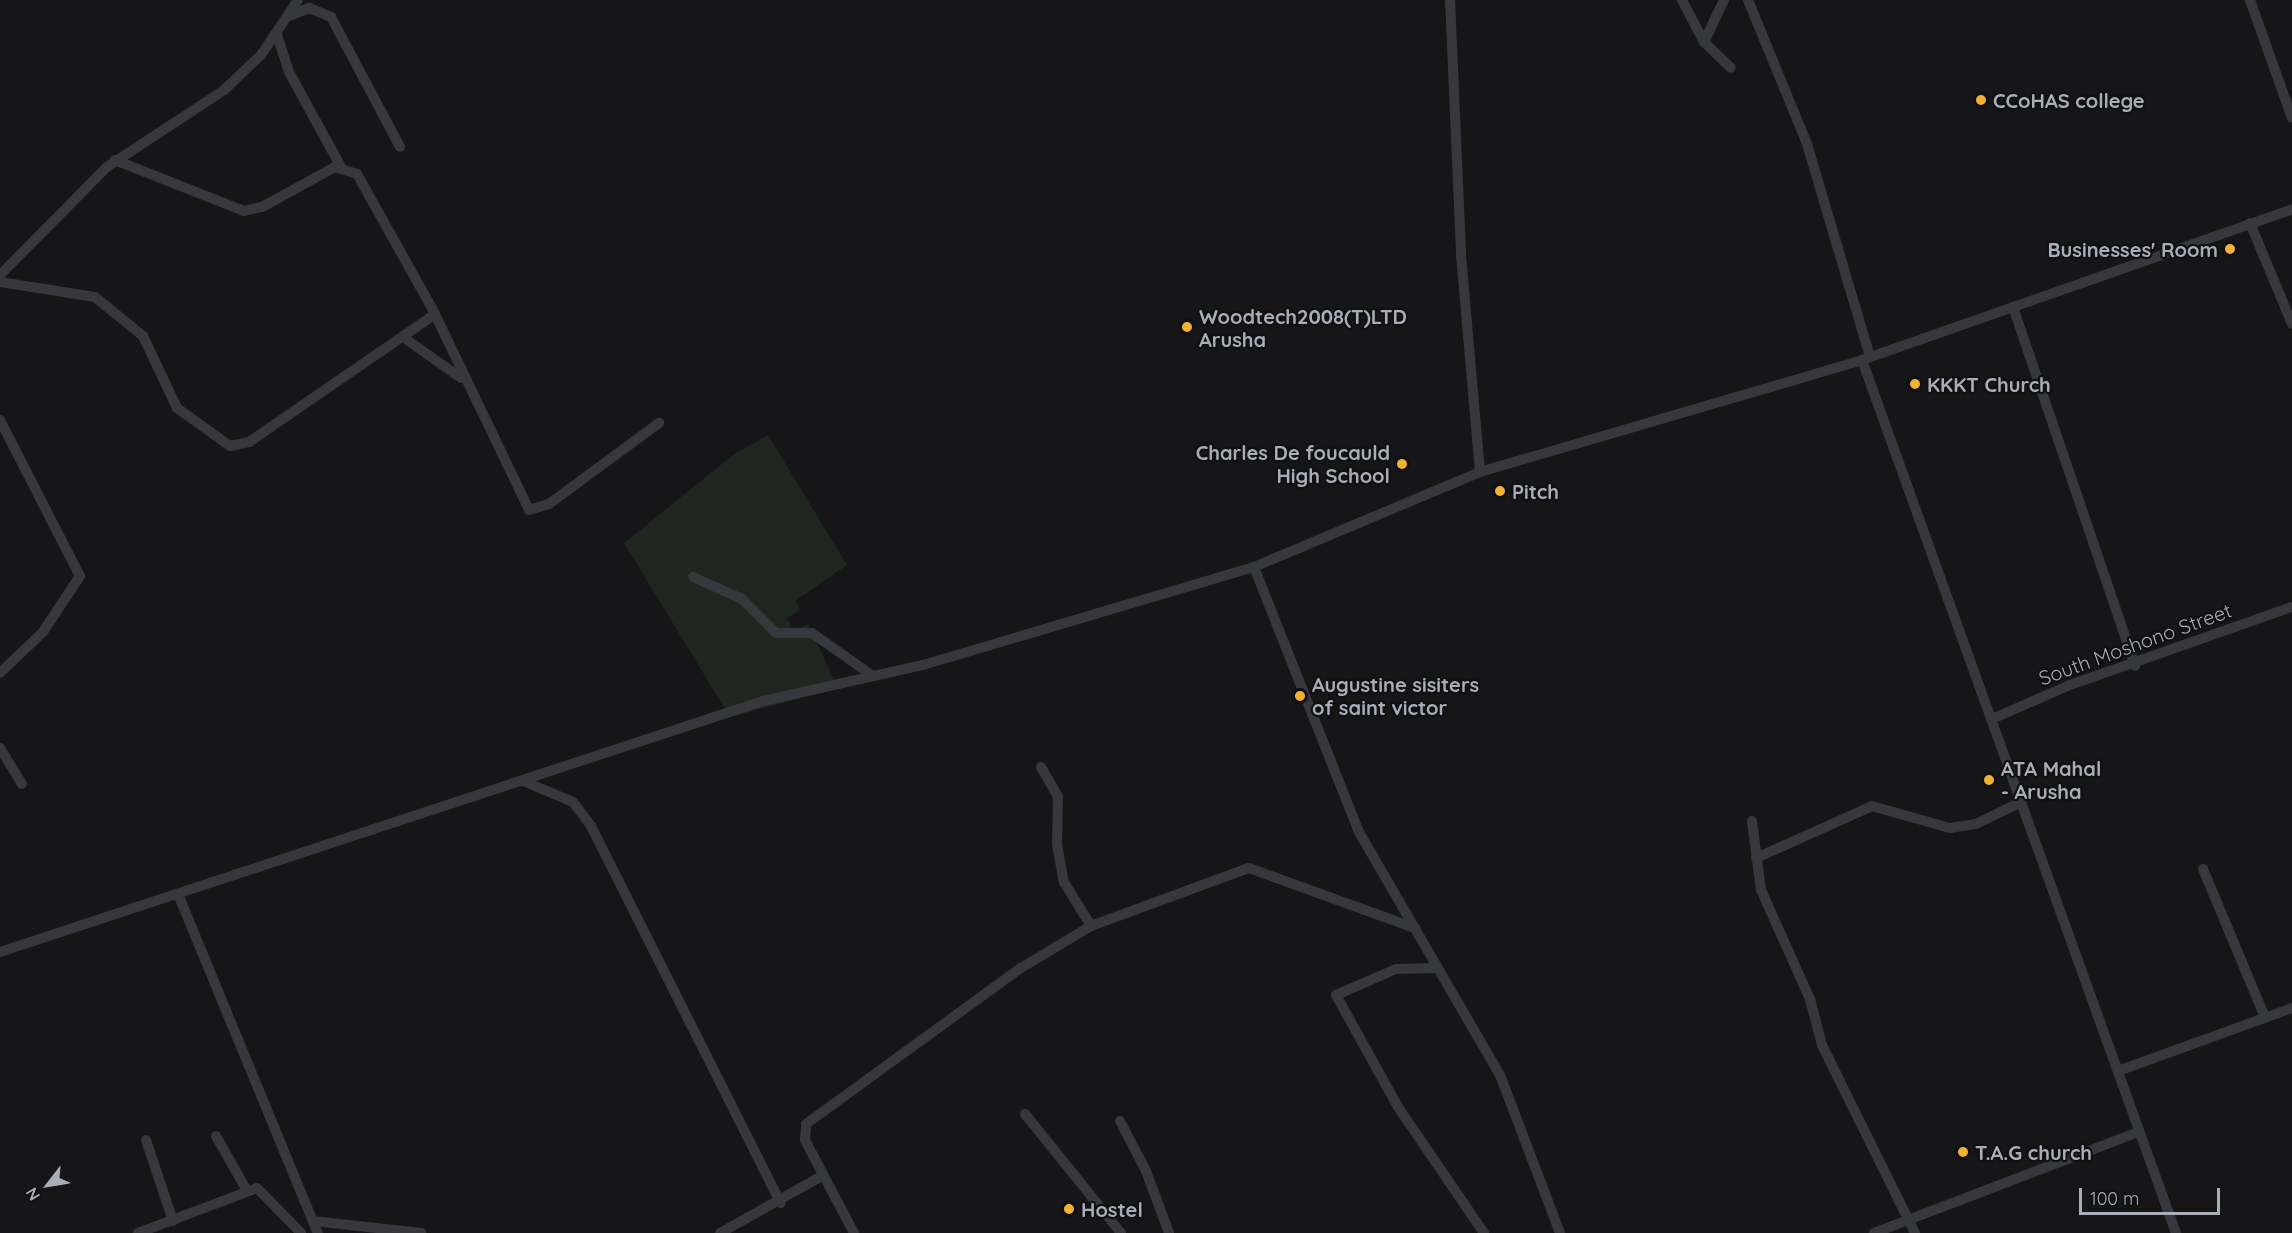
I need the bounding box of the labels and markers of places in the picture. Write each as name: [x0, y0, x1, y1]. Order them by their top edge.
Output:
place label: CCoHAS college: [1993, 88, 2145, 112]
marker: CCoHAS college: [1974, 93, 1988, 107]
place label: Businesses' Room: [2047, 237, 2218, 261]
marker: Businesses' Room: [2223, 242, 2237, 256]
place label: Woodtech2008(T)LTD Arusha: [1199, 304, 1407, 351]
marker: Woodtech2008(T)LTD Arusha: [1180, 320, 1194, 334]
place label: KKKT Church: [1927, 372, 2051, 396]
marker: KKKT Church: [1908, 377, 1922, 391]
place label: Charles De foucauld High School: [1196, 440, 1390, 487]
marker: Charles De foucauld High School: [1395, 457, 1409, 471]
place label: Pitch: [1512, 479, 1559, 503]
marker: Pitch: [1493, 484, 1507, 498]
place label: Augustine sisiters of saint victor: [1312, 672, 1479, 719]
marker: Augustine sisiters of saint victor: [1293, 689, 1307, 703]
place label: ATA Mahal - Arusha: [2001, 756, 2101, 803]
marker: ATA Mahal - Arusha: [1982, 773, 1996, 787]
place label: T.A.G church: [1975, 1140, 2092, 1164]
marker: T.A.G church: [1956, 1145, 1970, 1159]
place label: Hostel: [1081, 1197, 1143, 1221]
marker: Hostel: [1062, 1202, 1076, 1216]

